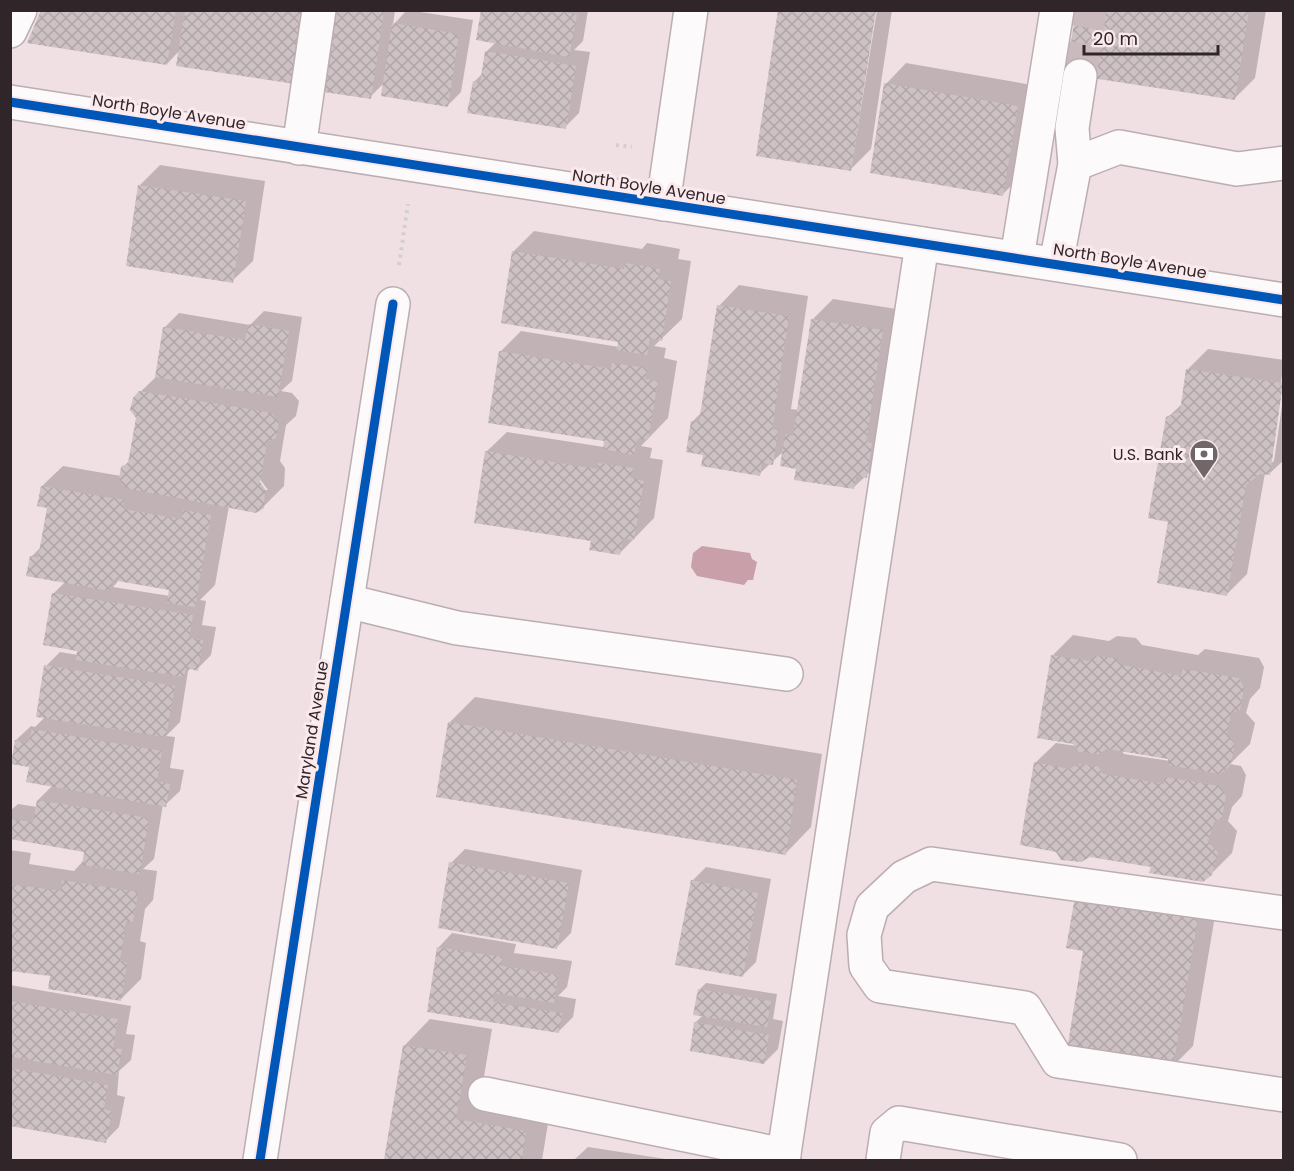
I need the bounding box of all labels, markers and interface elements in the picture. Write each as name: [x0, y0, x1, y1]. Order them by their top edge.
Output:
scale bar: [1084, 18, 1218, 56]
text: 20 m: [1093, 26, 1138, 51]
street label: North Boyle Avenue: [91, 89, 247, 135]
street label: North Boyle Avenue: [571, 164, 727, 210]
street label: North Boyle Avenue: [1052, 238, 1208, 284]
bank icon: U.S. Bank: [1188, 438, 1220, 480]
place label: U.S. Bank: [1113, 443, 1184, 466]
street label: Maryland Avenue: [290, 659, 334, 801]

